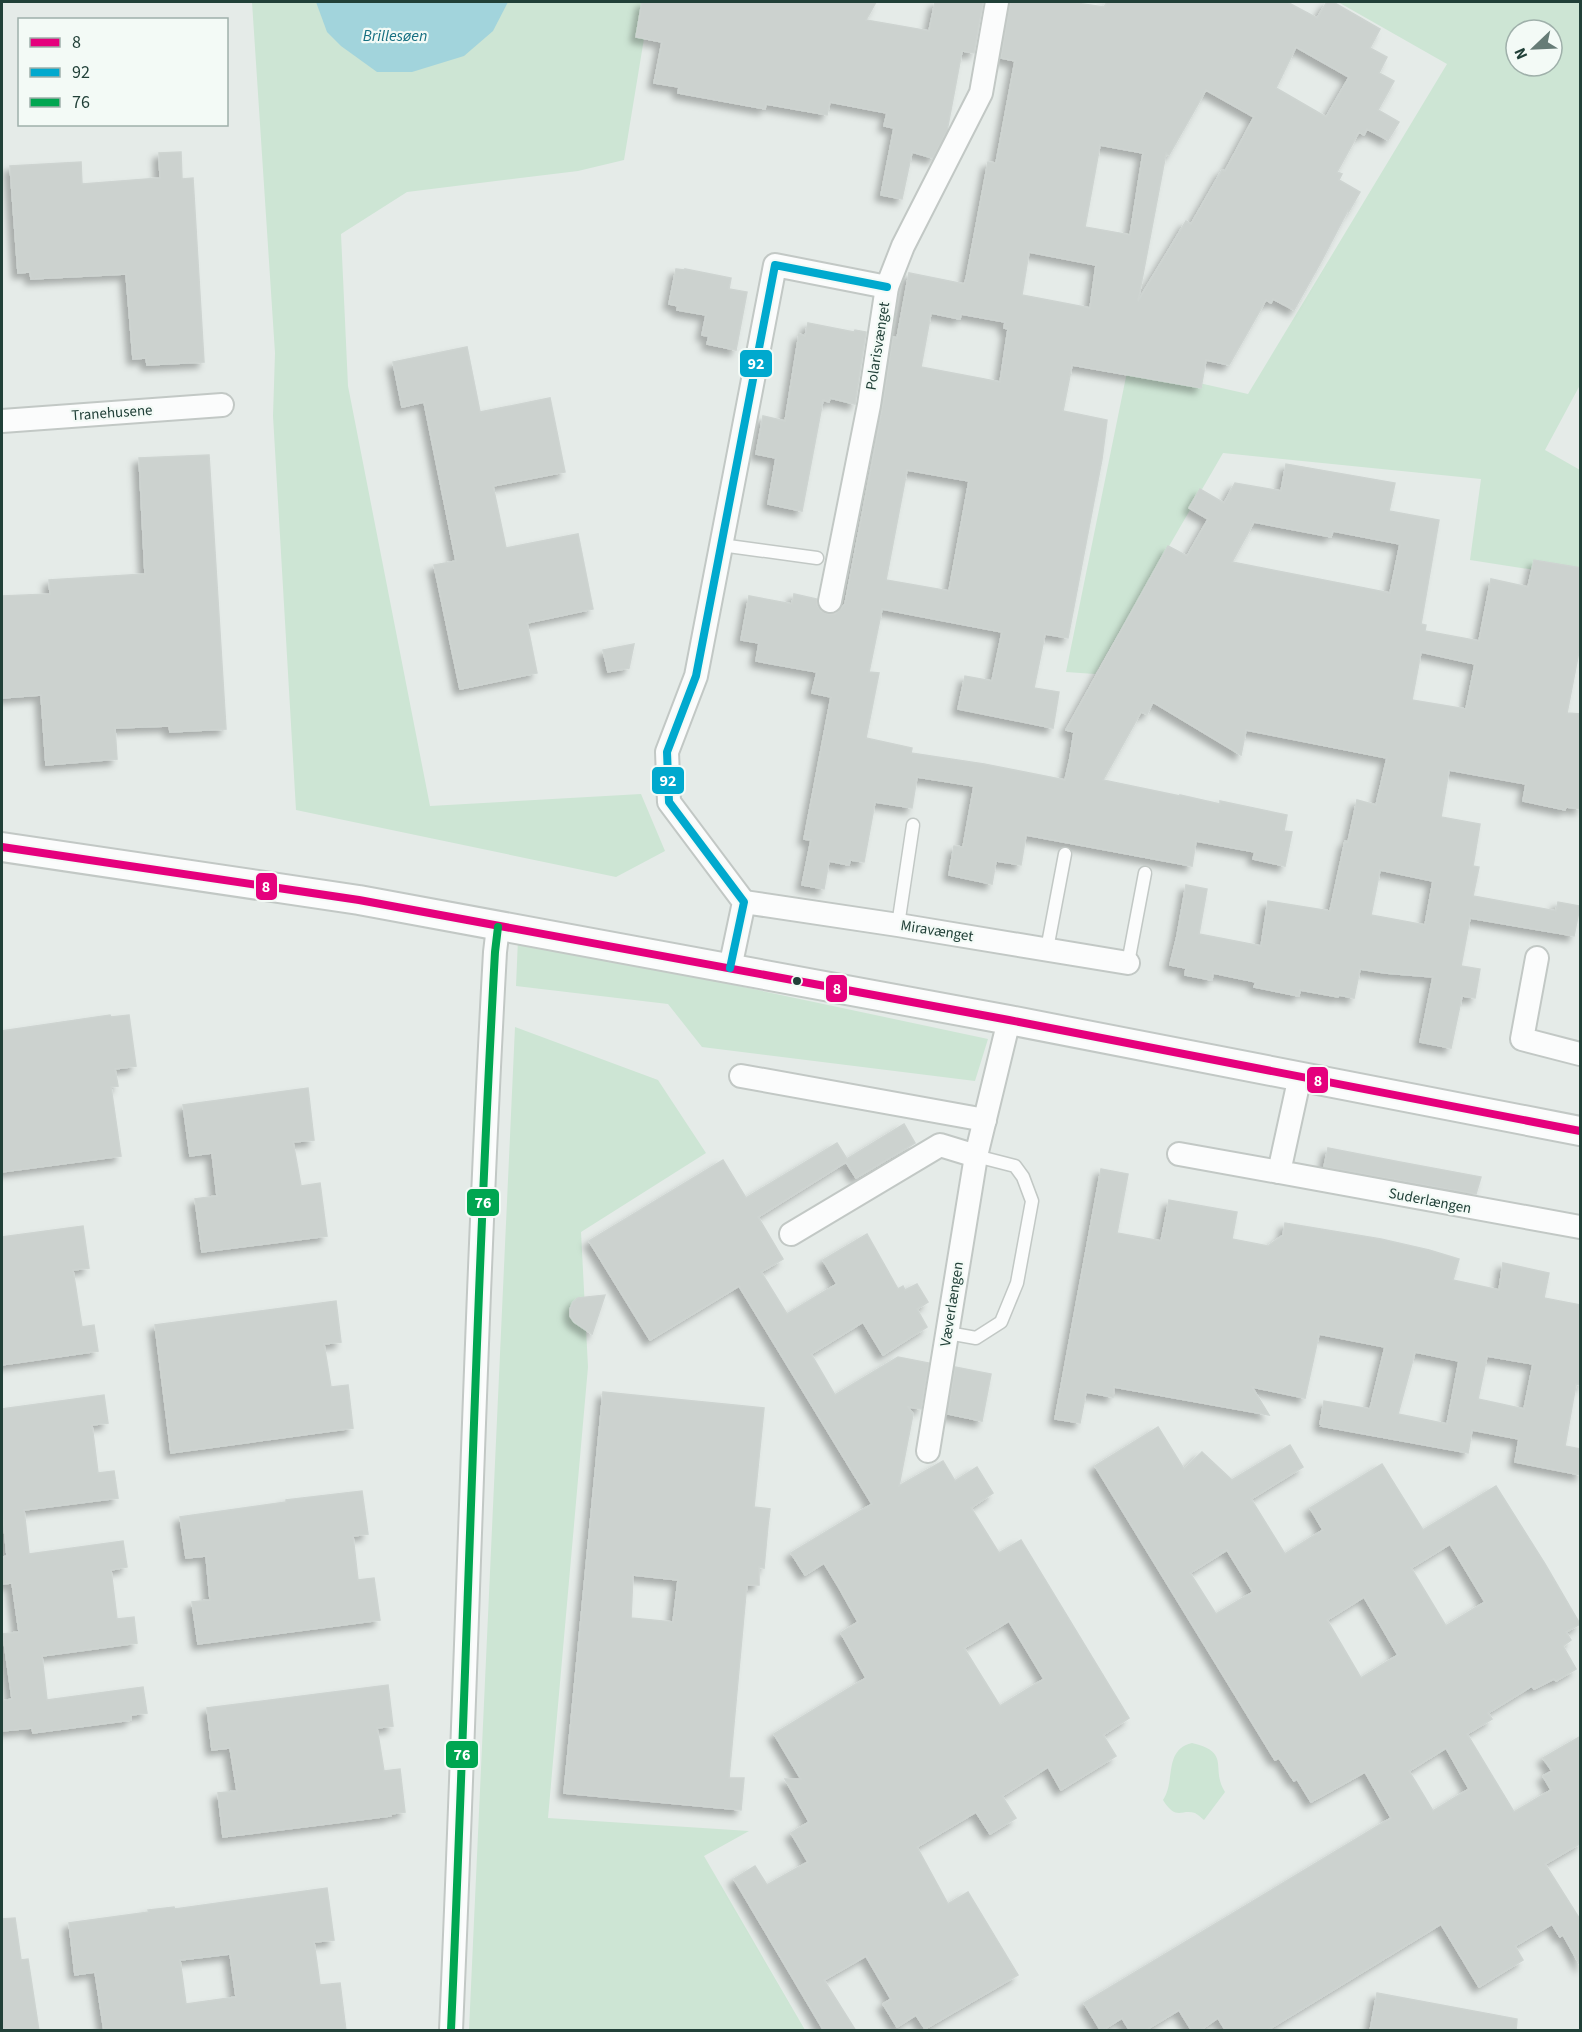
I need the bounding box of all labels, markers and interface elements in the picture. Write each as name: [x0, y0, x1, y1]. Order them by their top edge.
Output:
legend: [18, 18, 228, 126]
north arrow: [1504, 18, 1564, 78]
water label: Brillesøen: [363, 25, 427, 47]
text: 8: [72, 30, 81, 55]
text: N: [1509, 44, 1533, 63]
text: 92: [72, 60, 90, 85]
text: 76: [72, 90, 90, 115]
street label: Polarisvænget: [861, 300, 895, 392]
line badge: 92: [739, 349, 773, 378]
text: 92: [748, 353, 764, 375]
street label: Tranehusene: [71, 400, 153, 426]
line badge: 92: [651, 766, 685, 795]
text: 92: [660, 770, 676, 792]
line badge: 8: [255, 872, 278, 901]
text: 8: [262, 876, 270, 898]
street label: Miravænget: [899, 915, 975, 947]
line badge: 8: [825, 974, 848, 1003]
unlabelled marker: [791, 975, 803, 987]
text: 8: [833, 978, 841, 1000]
line badge: 8: [1306, 1066, 1329, 1094]
text: 8: [1314, 1070, 1322, 1092]
street label: Suderlængen: [1387, 1183, 1473, 1219]
line badge: 76: [466, 1188, 500, 1217]
text: 76: [475, 1192, 491, 1214]
street label: Væverlængen: [935, 1260, 969, 1348]
line badge: 76: [445, 1740, 479, 1769]
text: 76: [454, 1744, 470, 1766]

